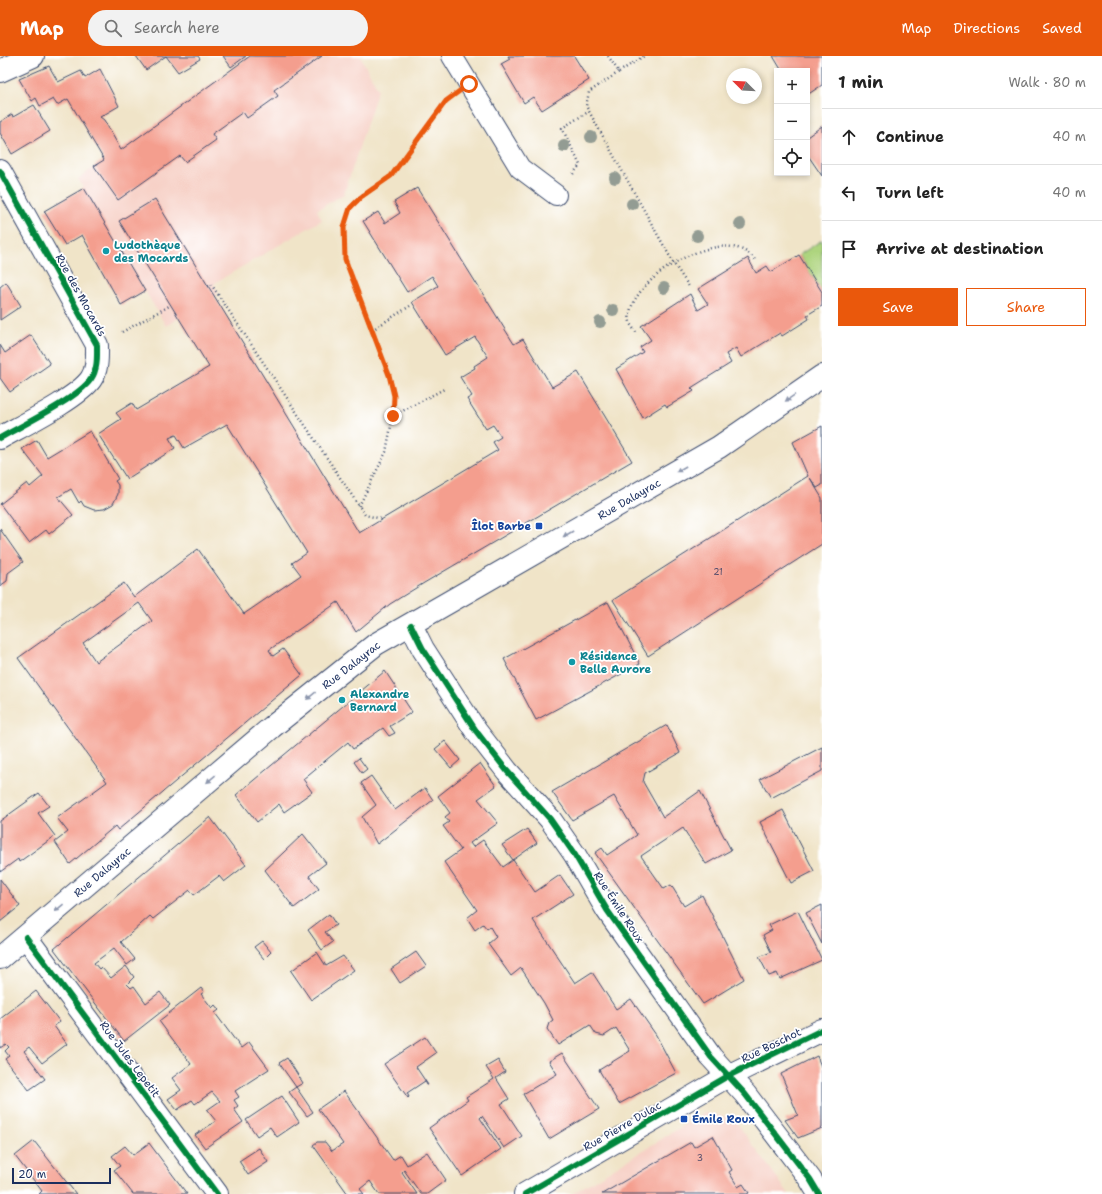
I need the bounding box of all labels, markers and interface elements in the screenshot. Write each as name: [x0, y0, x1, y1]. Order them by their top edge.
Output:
search box: [88, 10, 368, 46]
text: Map: [20, 16, 64, 41]
icon: search: [102, 17, 124, 39]
text: Search here: [134, 18, 220, 38]
text: Map: [902, 19, 932, 37]
text: Directions: [954, 19, 1020, 37]
text: Saved: [1042, 19, 1082, 37]
north arrow: [726, 68, 762, 104]
map controls: [774, 68, 810, 176]
button: +: [774, 68, 810, 104]
text: 1 min: [838, 71, 883, 93]
text: Walk · 80 m: [1008, 74, 1086, 91]
route start: [460, 75, 478, 93]
button: −: [774, 104, 810, 140]
icon: ahead: [838, 126, 860, 148]
text: Continue: [876, 127, 944, 147]
text: 40 m: [1052, 128, 1086, 145]
button: locate: [774, 140, 810, 176]
icon: left: [838, 182, 860, 204]
text: Turn left: [876, 183, 944, 203]
text: 40 m: [1052, 184, 1086, 201]
place label: Ludothèque des Mocards: [114, 238, 189, 266]
icon: arrive: [838, 238, 860, 260]
text: Arrive at destination: [876, 239, 1044, 259]
marker: Ludothèque des Mocards: [101, 246, 111, 256]
street label: Rue des Mocards: [52, 251, 109, 339]
button: Save: [838, 288, 958, 326]
button: Share: [966, 288, 1086, 326]
one-way arrow: [785, 394, 795, 402]
route end: [384, 407, 402, 425]
one-way arrow: [675, 465, 687, 472]
street label: Rue Dalayrac: [595, 475, 664, 523]
place label: Îlot Barbe: [472, 518, 531, 534]
marker: Îlot Barbe: [534, 521, 544, 531]
one-way arrow: [562, 531, 574, 538]
house number: 21: [713, 566, 723, 578]
street label: Rue Dalayrac: [319, 638, 384, 693]
place label: Résidence Belle Aurore: [580, 649, 651, 677]
marker: Résidence Belle Aurore: [567, 657, 577, 667]
place label: Alexandre Bernard: [350, 687, 410, 715]
one-way arrow: [306, 692, 317, 700]
marker: Alexandre Bernard: [337, 695, 347, 705]
one-way arrow: [207, 774, 216, 783]
street label: Rue Dalayrac: [71, 844, 134, 901]
street label: Rue Émile Roux: [590, 868, 648, 946]
one-way arrow: [53, 904, 64, 913]
street label: Rue Jules Lepetit: [96, 1018, 163, 1101]
street label: Rue Boschot: [739, 1024, 804, 1066]
street label: Rue Pierre Dulac: [581, 1098, 664, 1155]
place label: Émile Roux: [692, 1111, 755, 1127]
marker: Émile Roux: [679, 1114, 689, 1124]
house number: 3: [697, 1152, 703, 1164]
scale bar: [12, 1166, 111, 1185]
text: 20 m: [18, 1167, 46, 1182]

